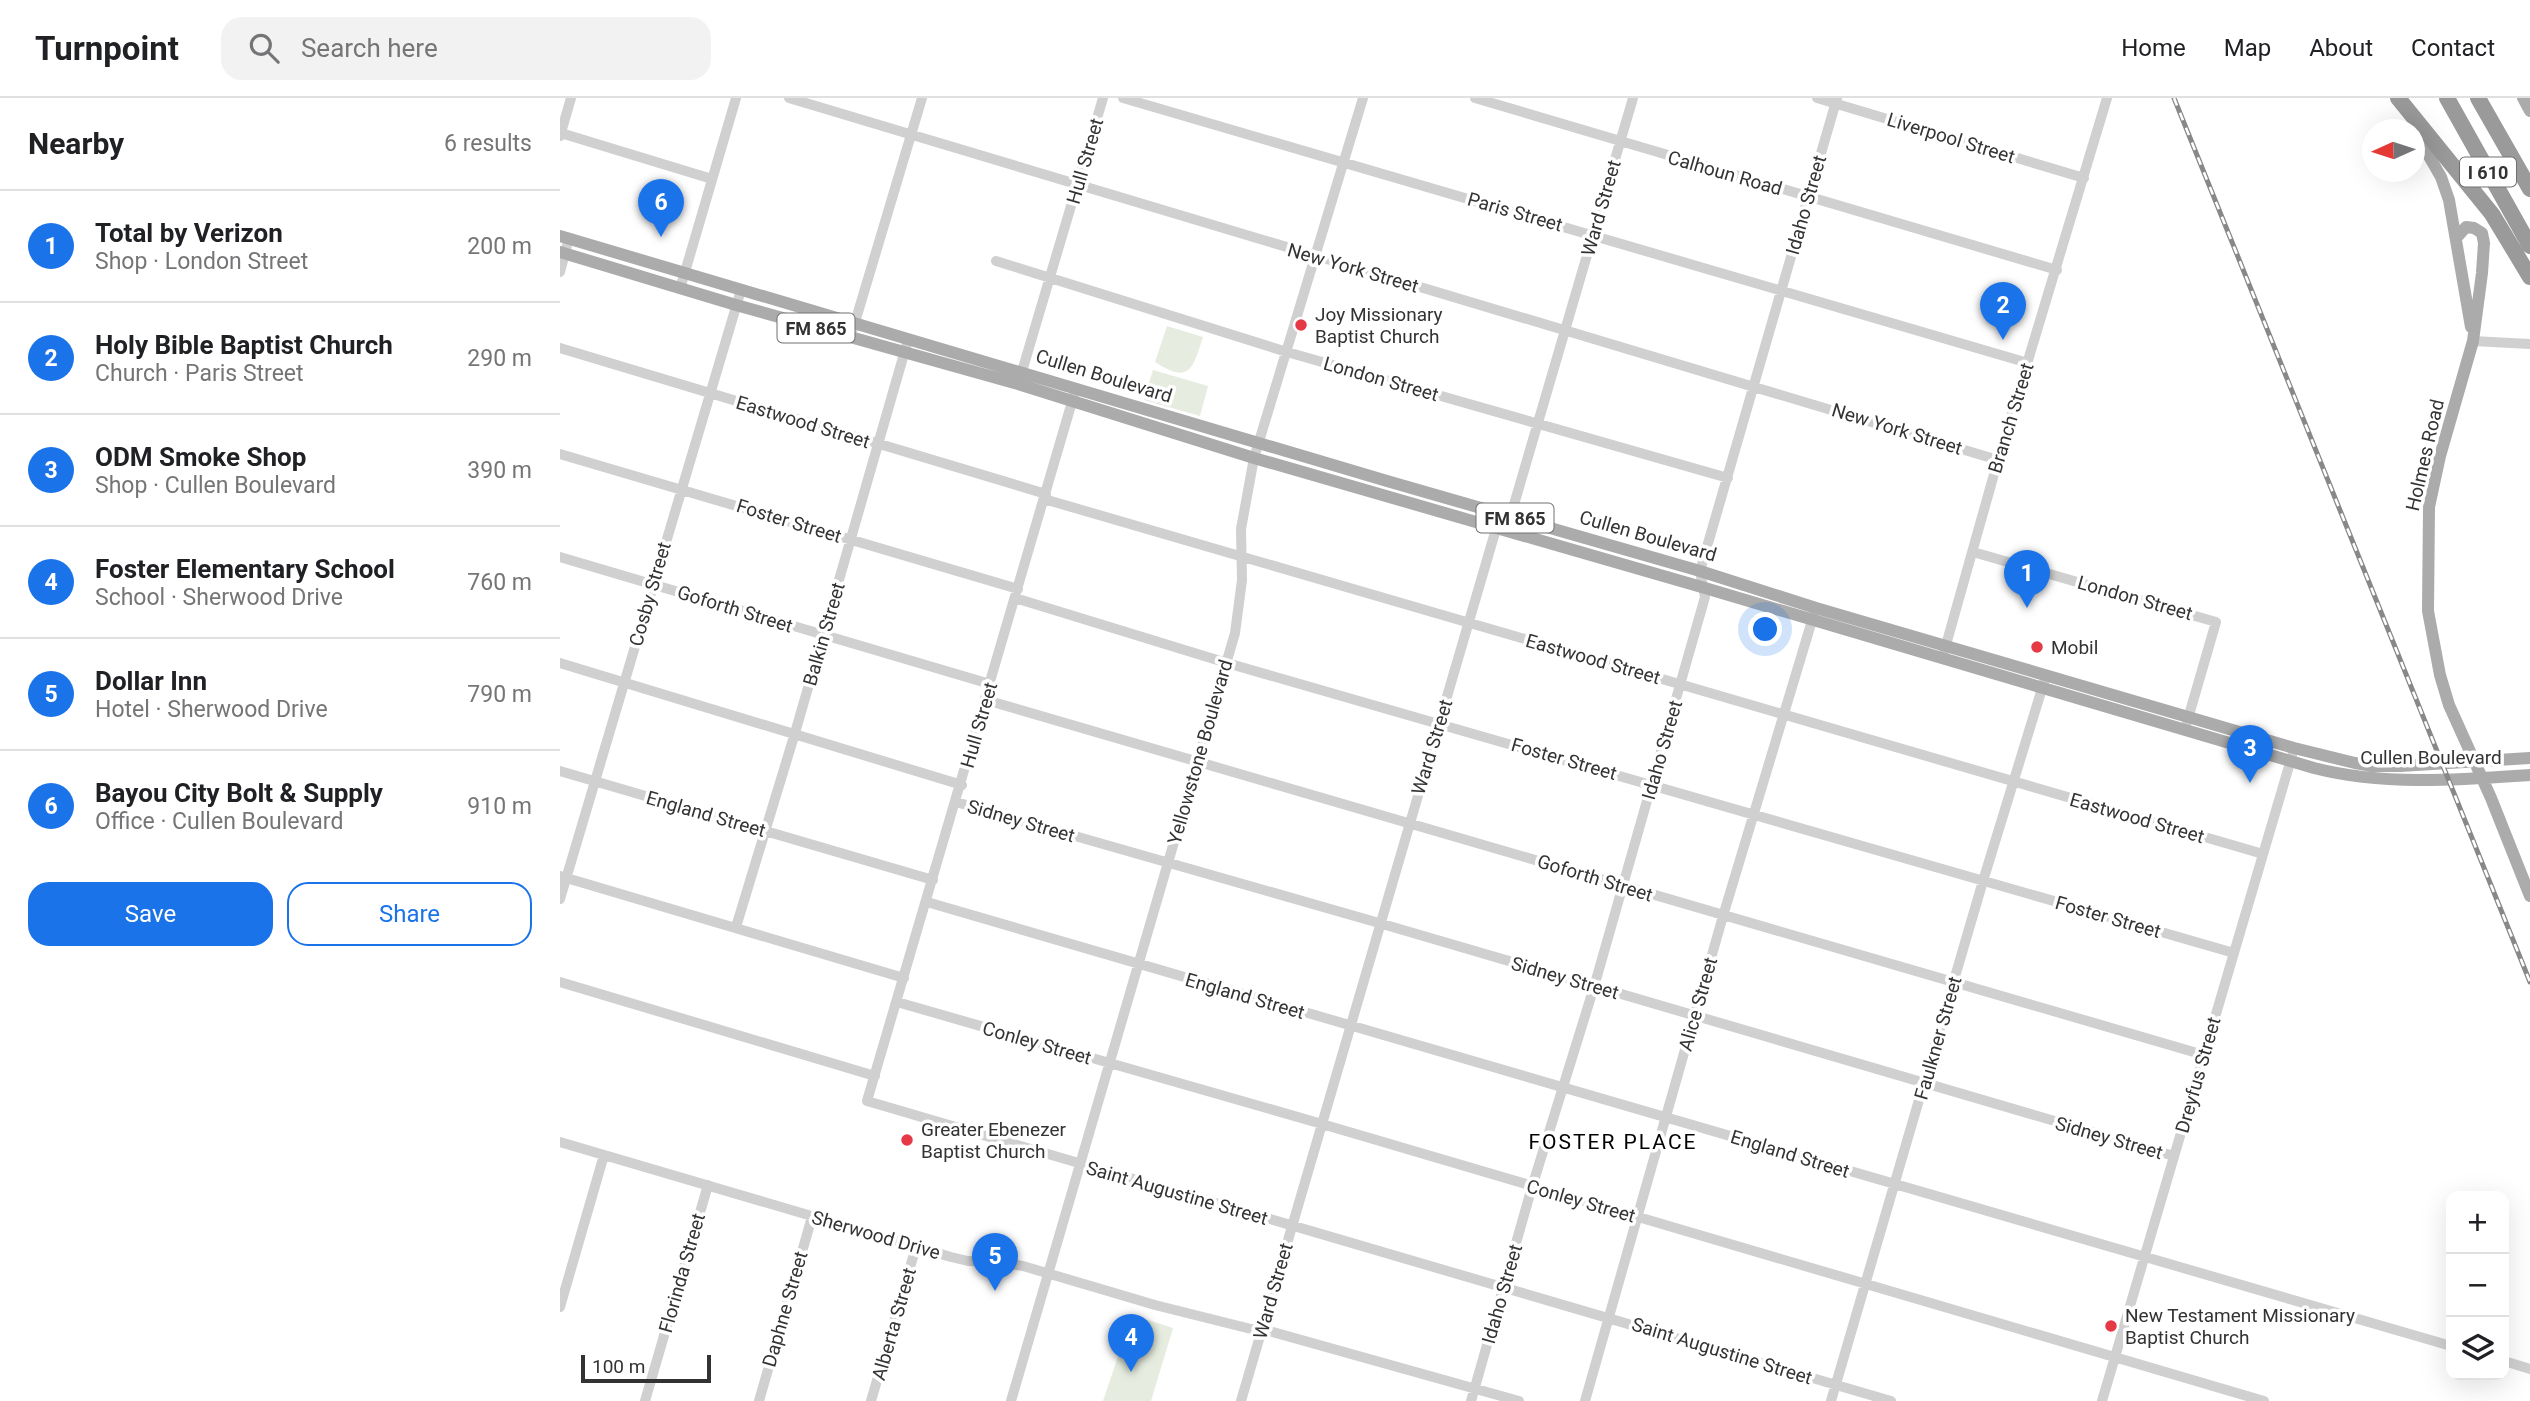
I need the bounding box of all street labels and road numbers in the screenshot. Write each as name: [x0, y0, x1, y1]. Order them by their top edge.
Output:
street label: Liverpool Street: [1884, 108, 2018, 168]
street label: Hull Street: [1062, 115, 1108, 207]
street label: Calhoun Road: [1665, 146, 1785, 200]
street label: Idaho Street: [1781, 153, 1831, 257]
street label: Ward Street: [1576, 157, 1626, 259]
road number: I 610: [2460, 158, 2516, 186]
street label: Paris Street: [1465, 187, 1565, 237]
street label: New York Street: [1285, 238, 1421, 298]
road number: FM 865: [778, 313, 854, 342]
street label: Cullen Boulevard: [1033, 344, 1175, 408]
street label: London Street: [1321, 352, 1441, 406]
street label: Branch Street: [1983, 360, 2039, 476]
street label: Eastwood Street: [733, 391, 873, 453]
street label: Holmes Road: [2401, 397, 2449, 513]
street label: New York Street: [1829, 398, 1965, 460]
street label: Foster Street: [734, 494, 844, 548]
road number: FM 865: [1476, 504, 1553, 532]
street label: Cullen Boulevard: [1577, 505, 1719, 567]
street label: Cosby Street: [624, 539, 676, 649]
street label: London Street: [2075, 571, 2195, 625]
street label: Balkin Street: [798, 580, 850, 688]
street label: Goforth Street: [674, 581, 796, 637]
street label: Eastwood Street: [1523, 629, 1663, 689]
street label: Yellowstone Boulevard: [1163, 657, 1237, 847]
street label: Hull Street: [956, 679, 1002, 771]
street label: Ward Street: [1407, 696, 1457, 798]
street label: Idaho Street: [1637, 698, 1687, 802]
street label: Foster Street: [1509, 733, 1619, 785]
street label: Cullen Boulevard: [2360, 746, 2502, 769]
street label: England Street: [644, 786, 768, 842]
street label: Eastwood Street: [2067, 788, 2207, 848]
street label: Sidney Street: [965, 795, 1077, 847]
street label: Goforth Street: [1534, 850, 1656, 906]
street label: Foster Street: [2053, 891, 2163, 943]
street label: Sidney Street: [1509, 952, 1621, 1004]
street label: Alice Street: [1674, 954, 1722, 1054]
street label: England Street: [1183, 968, 1307, 1024]
street label: Faulkner Street: [1909, 974, 1967, 1102]
street label: Dreyfus Street: [2170, 1014, 2226, 1136]
street label: Conley Street: [980, 1016, 1094, 1070]
street label: Sidney Street: [2053, 1112, 2165, 1164]
street label: England Street: [1728, 1125, 1852, 1183]
street label: Saint Augustine Street: [1084, 1156, 1270, 1230]
street label: Conley Street: [1524, 1174, 1638, 1228]
street label: Sherwood Drive: [809, 1206, 943, 1264]
street label: Florinda Street: [654, 1211, 710, 1335]
street label: Ward Street: [1248, 1240, 1298, 1342]
street label: Idaho Street: [1477, 1242, 1527, 1346]
street label: Daphne Street: [757, 1248, 813, 1370]
street label: Alberta Street: [867, 1265, 921, 1383]
street label: Saint Augustine Street: [1629, 1313, 1815, 1389]

